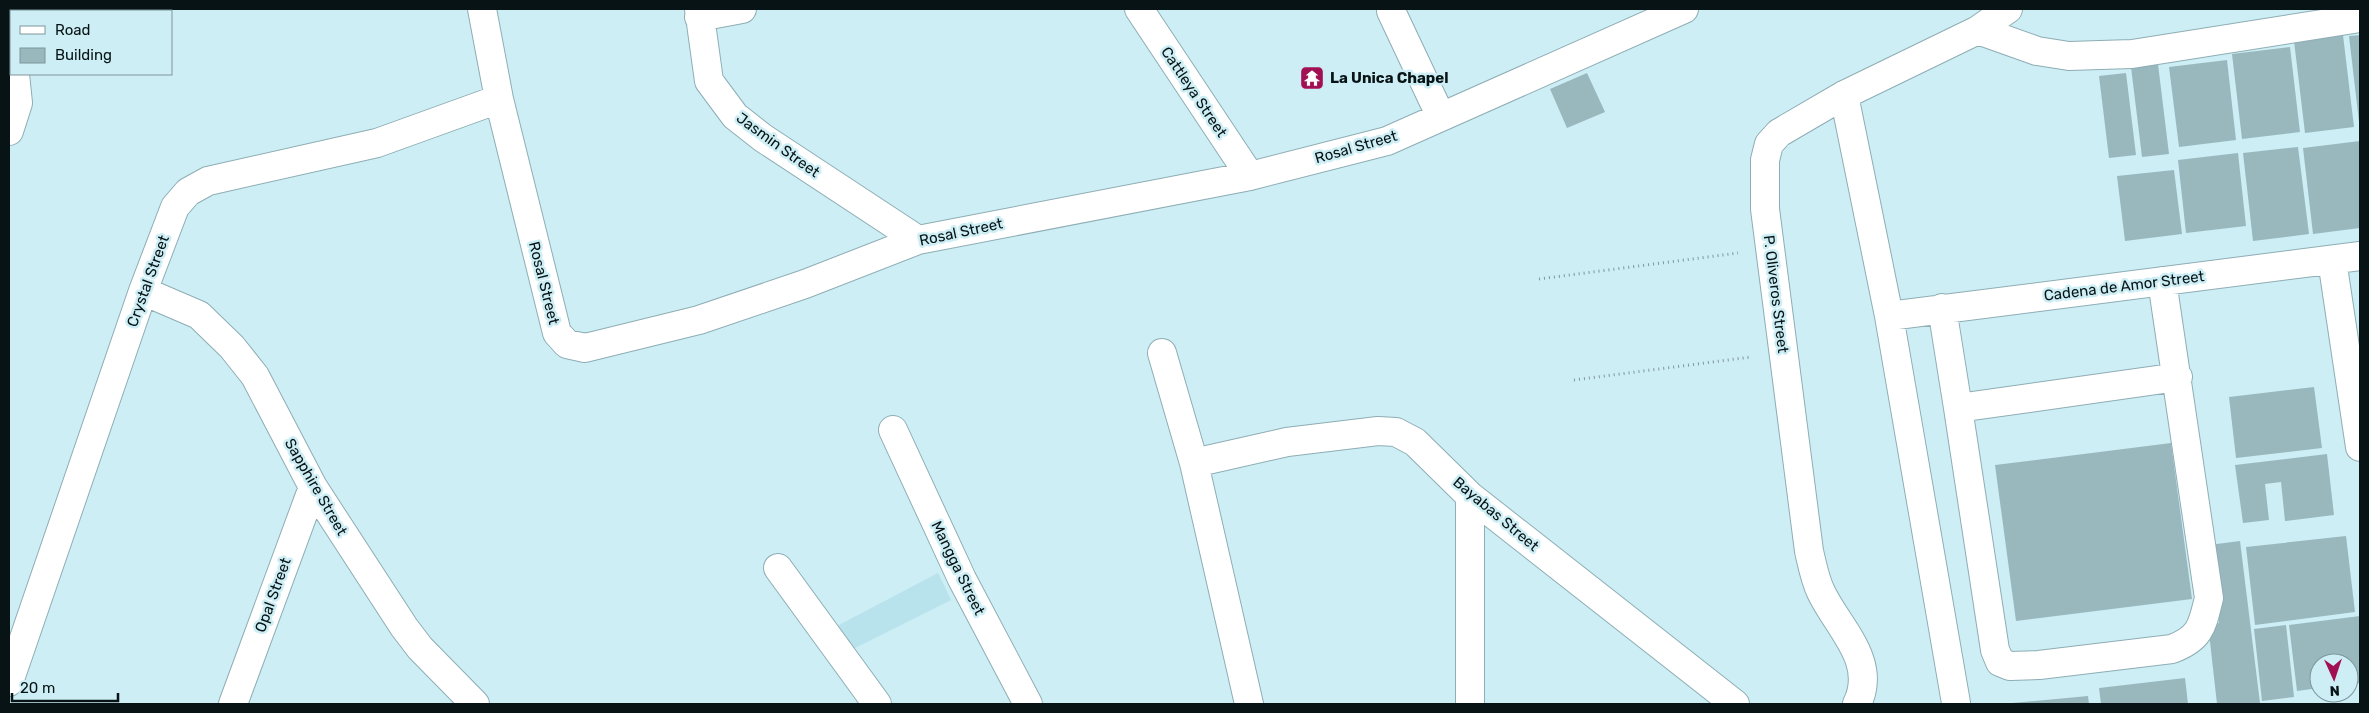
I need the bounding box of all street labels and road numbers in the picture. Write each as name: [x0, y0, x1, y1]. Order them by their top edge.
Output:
street label: Cattleya Street: [1157, 43, 1231, 141]
street label: Jasmin Street: [733, 109, 823, 181]
street label: Rosal Street: [1313, 127, 1399, 167]
street label: Rosal Street: [918, 214, 1005, 250]
street label: Crystal Street: [123, 233, 173, 329]
street label: P. Oliveros Street: [1760, 234, 1792, 354]
street label: Rosal Street: [525, 240, 563, 327]
street label: Cadena de Amor Street: [2043, 267, 2205, 305]
street label: Sapphire Street: [281, 435, 351, 539]
street label: Bayabas Street: [1450, 473, 1543, 555]
street label: Mangga Street: [927, 518, 989, 618]
street label: Opal Street: [251, 555, 295, 635]

